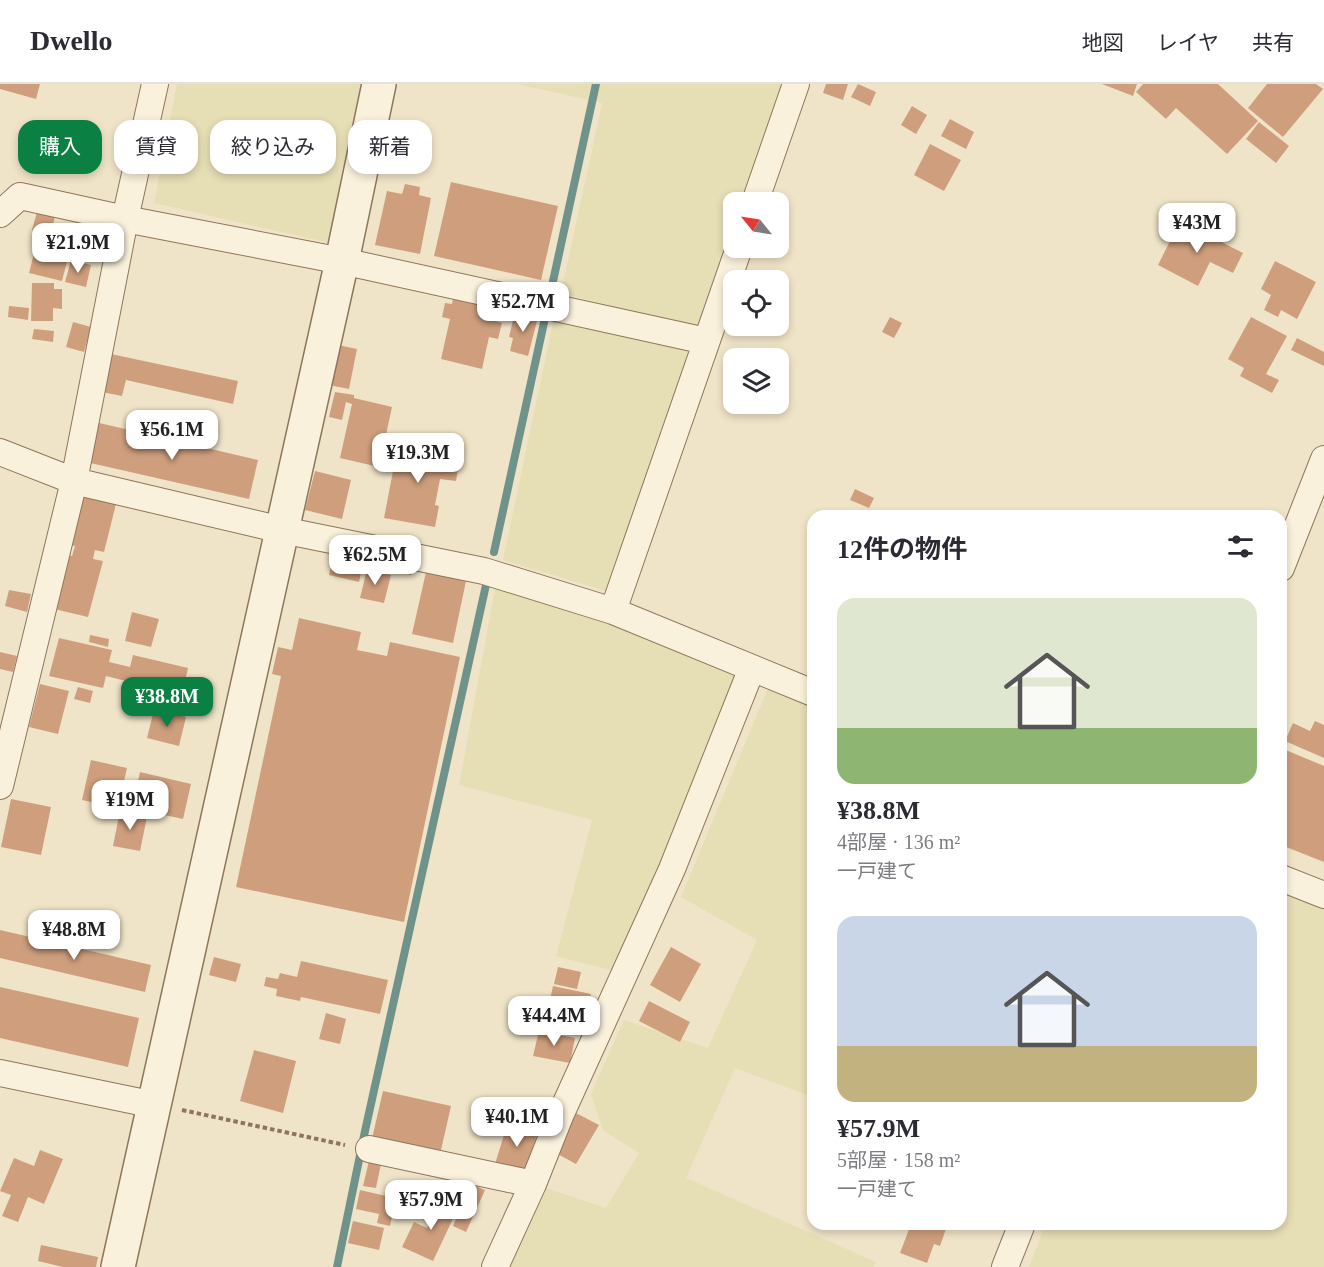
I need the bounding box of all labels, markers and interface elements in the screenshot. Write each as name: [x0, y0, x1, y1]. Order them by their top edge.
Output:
text: Dwello: [30, 25, 112, 56]
text: 地図: [1082, 31, 1124, 55]
text: レイヤ: [1157, 31, 1219, 55]
text: 共有: [1252, 31, 1294, 55]
chip: 購入: [18, 120, 102, 174]
chip: 賃貸: [114, 120, 198, 174]
chip: 絞り込み: [210, 120, 336, 174]
chip: 新着: [348, 120, 432, 174]
north arrow: [723, 192, 789, 258]
map controls: [723, 192, 789, 414]
pin: ¥43M: [1161, 203, 1233, 254]
text: ¥43M: [1173, 211, 1221, 233]
pin: ¥21.9M: [29, 223, 127, 274]
text: ¥21.9M: [46, 231, 110, 253]
button: locate: [723, 270, 789, 336]
pin: ¥52.7M: [474, 282, 572, 333]
text: ¥52.7M: [491, 290, 555, 312]
button: layers: [723, 348, 789, 414]
pin: ¥56.1M: [123, 410, 221, 461]
text: ¥56.1M: [140, 418, 204, 440]
pin: ¥19.3M: [369, 433, 467, 484]
text: ¥19.3M: [386, 441, 450, 463]
icon: filters: [1224, 530, 1257, 563]
pin: ¥62.5M: [326, 535, 424, 586]
text: 12件の物件: [837, 535, 967, 564]
text: ¥62.5M: [343, 543, 407, 565]
icon: home: [993, 637, 1101, 745]
pin: ¥38.8M: [118, 677, 216, 728]
text: ¥38.8M: [135, 685, 199, 707]
pin: ¥19M: [94, 780, 166, 831]
text: ¥19M: [106, 788, 154, 810]
text: ¥38.8M: [837, 796, 920, 825]
text: 4部屋 · 136 m²: [837, 831, 960, 853]
text: 一戸建て: [837, 860, 917, 882]
pin: ¥48.8M: [25, 910, 123, 961]
text: ¥48.8M: [42, 918, 106, 940]
icon: home: [993, 955, 1101, 1063]
pin: ¥44.4M: [505, 996, 603, 1047]
text: ¥44.4M: [522, 1004, 586, 1026]
pin: ¥40.1M: [468, 1097, 566, 1148]
text: ¥40.1M: [485, 1105, 549, 1127]
text: ¥57.9M: [837, 1114, 920, 1143]
text: 5部屋 · 158 m²: [837, 1149, 960, 1171]
text: 一戸建て: [837, 1178, 917, 1200]
pin: ¥57.9M: [382, 1180, 480, 1231]
text: ¥57.9M: [399, 1188, 463, 1210]

